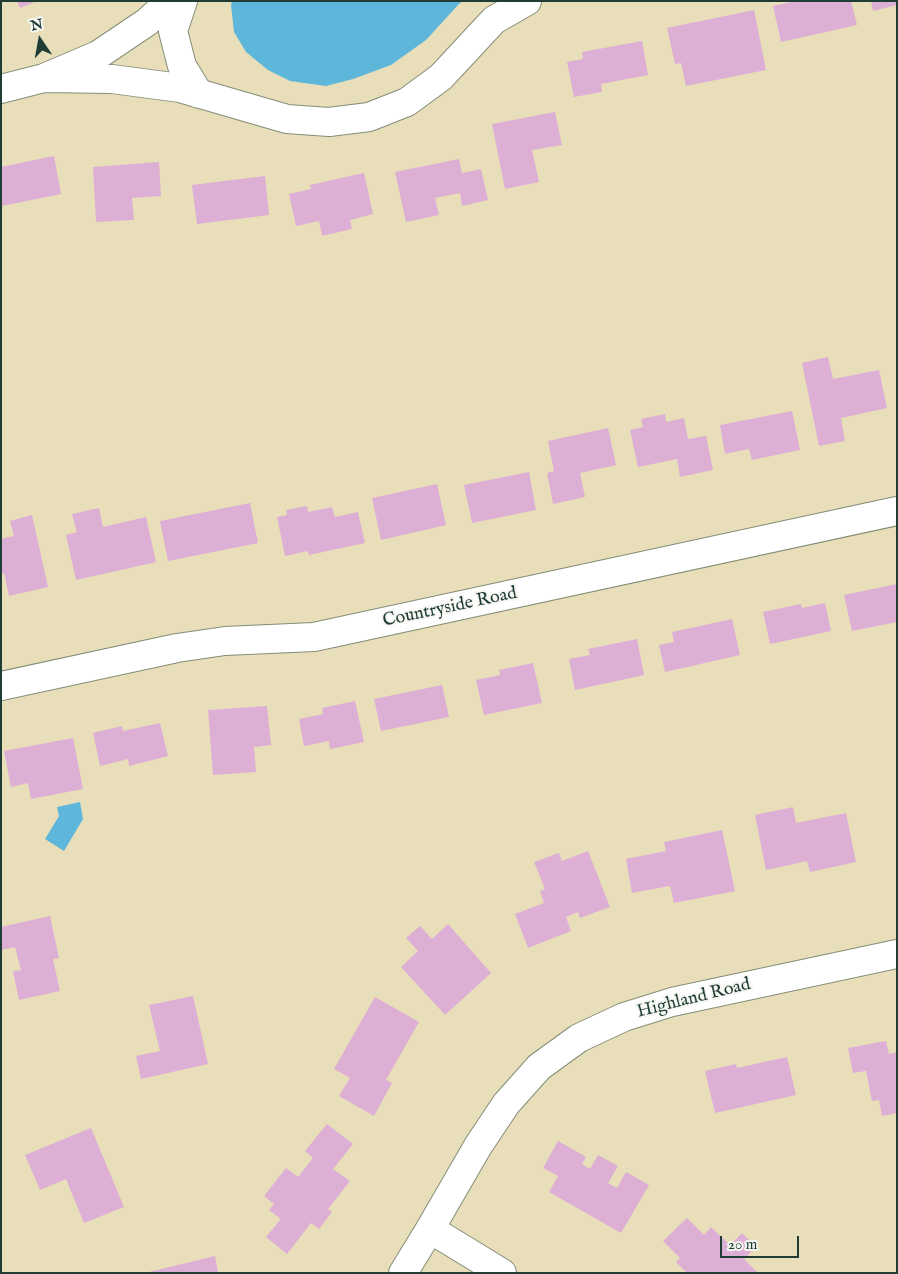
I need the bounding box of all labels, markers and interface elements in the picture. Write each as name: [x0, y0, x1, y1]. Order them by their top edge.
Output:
north arrow: [15, 15, 65, 65]
text: N: [29, 15, 45, 35]
street label: Countryside Road: [381, 583, 519, 633]
street label: Highland Road: [635, 974, 753, 1024]
scale bar: [723, 1226, 802, 1258]
text: 20 m: [728, 1235, 757, 1254]

